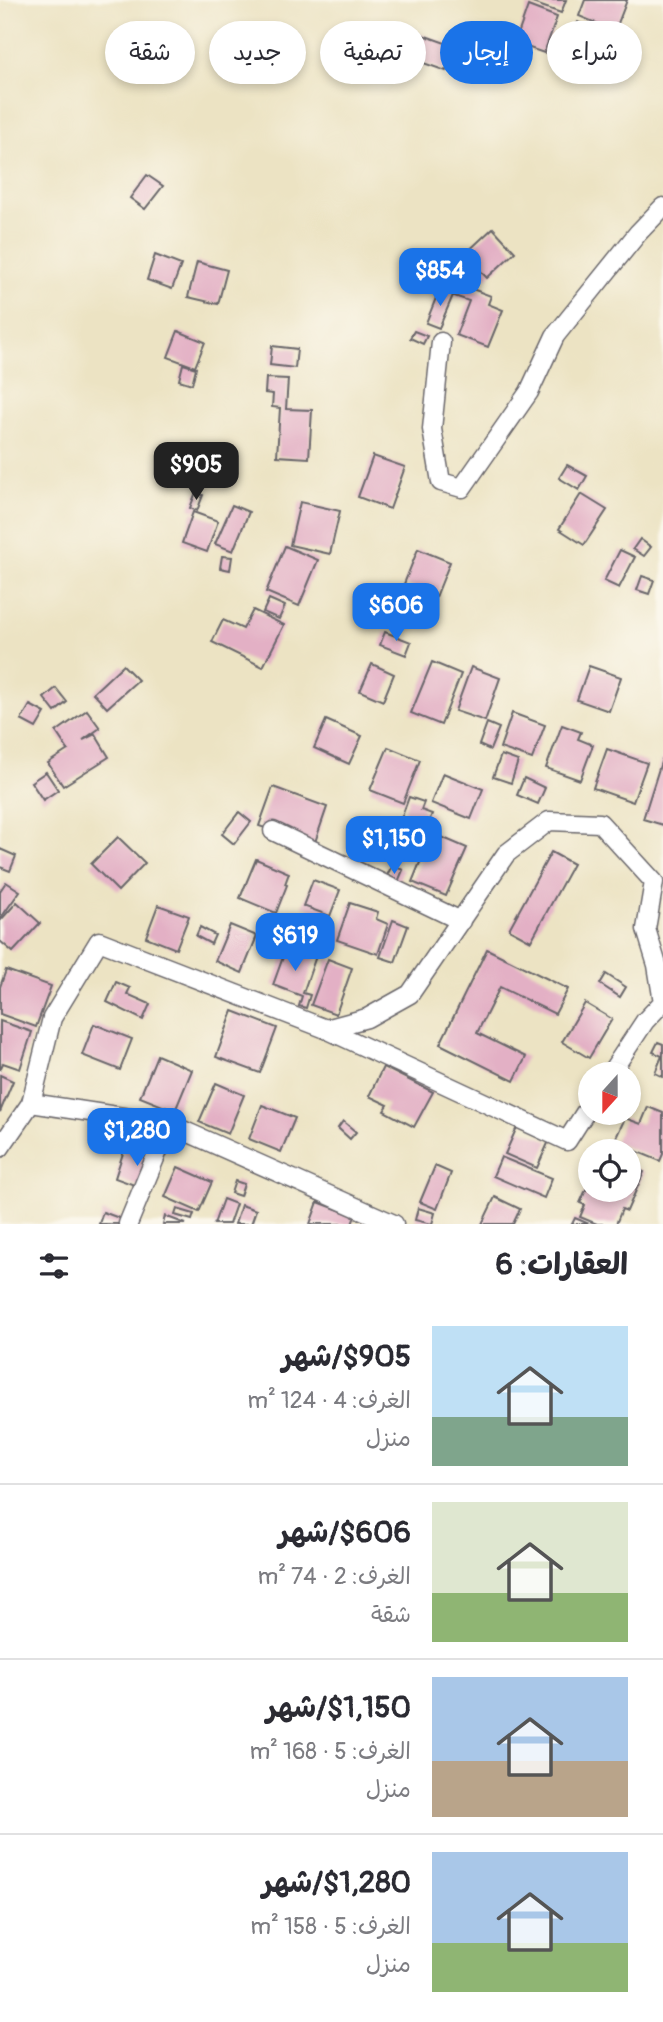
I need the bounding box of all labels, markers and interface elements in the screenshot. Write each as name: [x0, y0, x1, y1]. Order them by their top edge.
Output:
chip: شقة: [105, 21, 195, 84]
chip: جديد: [209, 21, 306, 84]
chip: تصفية: [320, 21, 426, 84]
chip: إيجار: [440, 21, 533, 84]
chip: شراء: [547, 21, 642, 84]
pin: $854: [399, 248, 481, 308]
text: $854: [415, 256, 465, 285]
pin: $905: [155, 442, 237, 502]
text: $905: [170, 450, 222, 479]
pin: $606: [355, 584, 437, 643]
text: $606: [369, 591, 423, 620]
pin: $1,150: [337, 816, 451, 876]
text: $1,150: [362, 824, 426, 853]
pin: $619: [254, 914, 336, 973]
text: $619: [272, 921, 318, 950]
north arrow: [578, 1062, 640, 1125]
map controls: [578, 1062, 641, 1202]
pin: $1,280: [80, 1108, 194, 1168]
text: $1,280: [103, 1116, 171, 1145]
button: locate: [578, 1139, 641, 1202]
text: العقارات: 6: [496, 1246, 628, 1283]
icon: filters: [35, 1247, 73, 1285]
text: $905/شهر: [282, 1338, 411, 1375]
icon: home: [488, 1354, 572, 1438]
text: الغرف: 4 · 124 m²: [248, 1386, 411, 1415]
text: منزل: [366, 1424, 411, 1453]
text: $606/شهر: [279, 1514, 411, 1551]
icon: home: [488, 1530, 572, 1614]
text: الغرف: 2 · 74 m²: [258, 1562, 411, 1591]
text: شقة: [371, 1600, 411, 1629]
text: $1,150/شهر: [266, 1689, 411, 1726]
icon: home: [488, 1705, 572, 1789]
text: الغرف: 5 · 168 m²: [250, 1737, 411, 1766]
text: منزل: [366, 1775, 411, 1804]
text: $1,280/شهر: [262, 1864, 411, 1901]
icon: home: [488, 1880, 572, 1964]
text: الغرف: 5 · 158 m²: [251, 1912, 411, 1941]
text: منزل: [366, 1950, 411, 1979]

